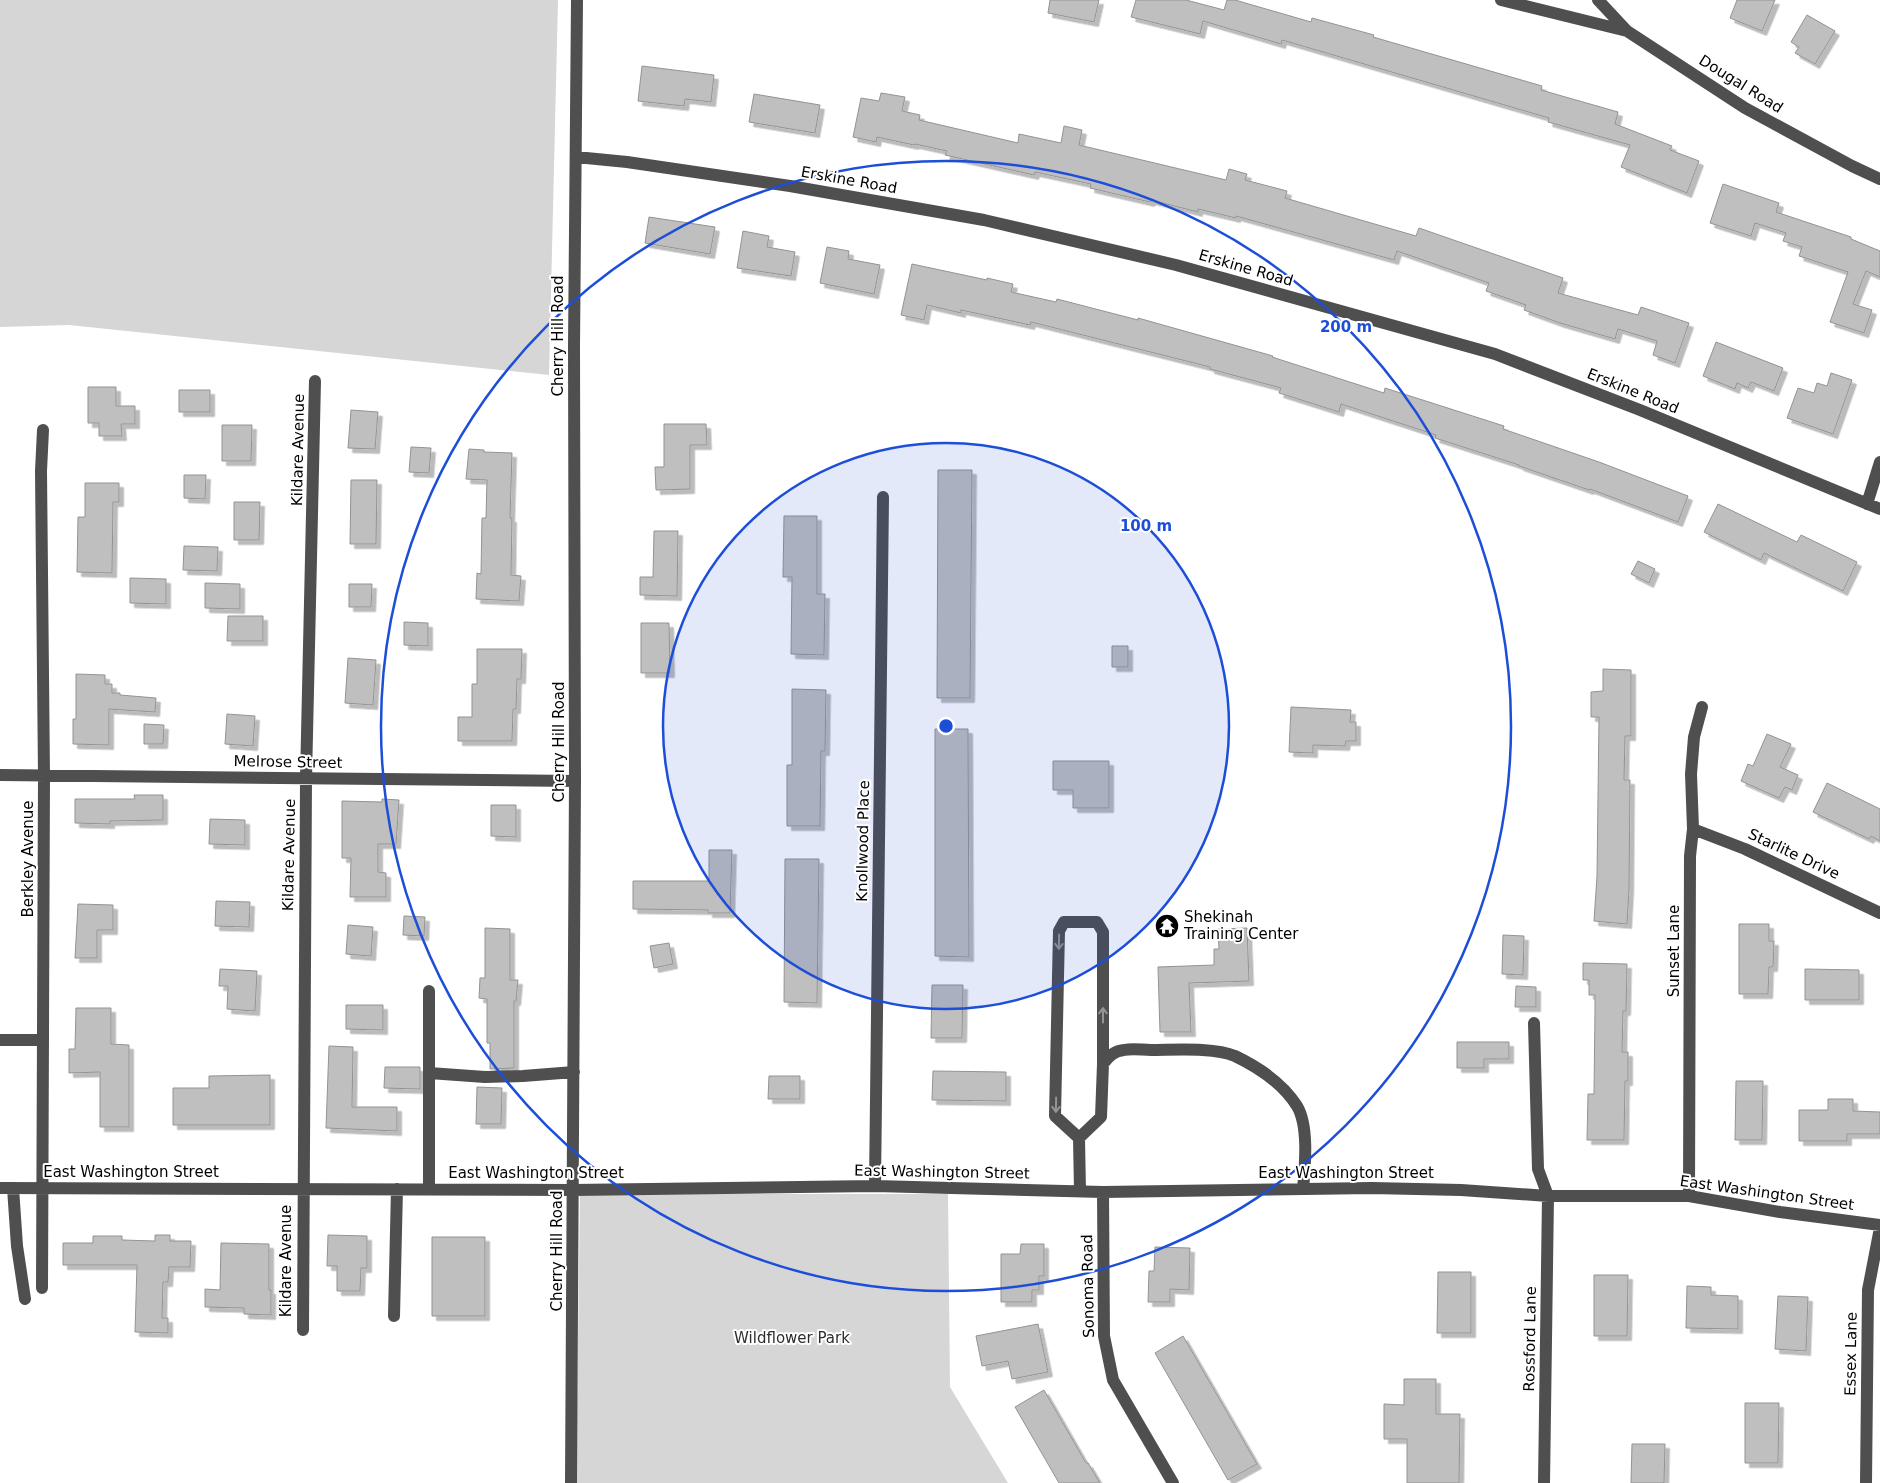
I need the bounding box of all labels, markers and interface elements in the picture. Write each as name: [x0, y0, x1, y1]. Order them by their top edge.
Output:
street label: Dougal Road: [1696, 51, 1786, 117]
street label: Erskine Road: [799, 163, 899, 197]
street label: Erskine Road: [1197, 246, 1295, 290]
street label: Cherry Hill Road: [549, 275, 567, 397]
text: 200 m: [1320, 318, 1372, 336]
street label: Erskine Road: [1584, 364, 1682, 418]
street label: Kildare Avenue: [288, 394, 308, 506]
text: 100 m: [1120, 517, 1172, 535]
street label: Cherry Hill Road: [550, 681, 568, 803]
centre of rings: [937, 717, 955, 735]
street label: Melrose Street: [233, 752, 343, 772]
street label: Knollwood Place: [853, 780, 873, 902]
street label: Kildare Avenue: [279, 799, 299, 911]
street label: Berkley Avenue: [19, 800, 37, 918]
street label: Starlite Drive: [1745, 825, 1843, 883]
street label: Sunset Lane: [1665, 905, 1683, 997]
place label: Shekinah Training Center: [1183, 908, 1299, 943]
temple icon: Shekinah Training Center: [1154, 913, 1180, 939]
one-way arrow: [1054, 934, 1064, 950]
one-way arrow: [1098, 1007, 1108, 1024]
one-way arrow: [1051, 1096, 1061, 1113]
street label: East Washington Street: [854, 1161, 1030, 1183]
street label: East Washington Street: [43, 1163, 219, 1181]
street label: East Washington Street: [448, 1164, 624, 1182]
street label: East Washington Street: [1258, 1164, 1434, 1182]
street label: East Washington Street: [1679, 1172, 1855, 1214]
street label: Cherry Hill Road: [548, 1190, 566, 1312]
street label: Kildare Avenue: [277, 1205, 295, 1317]
street label: Sonoma Road: [1078, 1234, 1098, 1338]
street label: Rossford Lane: [1520, 1286, 1540, 1392]
street label: Essex Lane: [1841, 1312, 1861, 1396]
park label: Wildflower Park: [734, 1329, 850, 1347]

